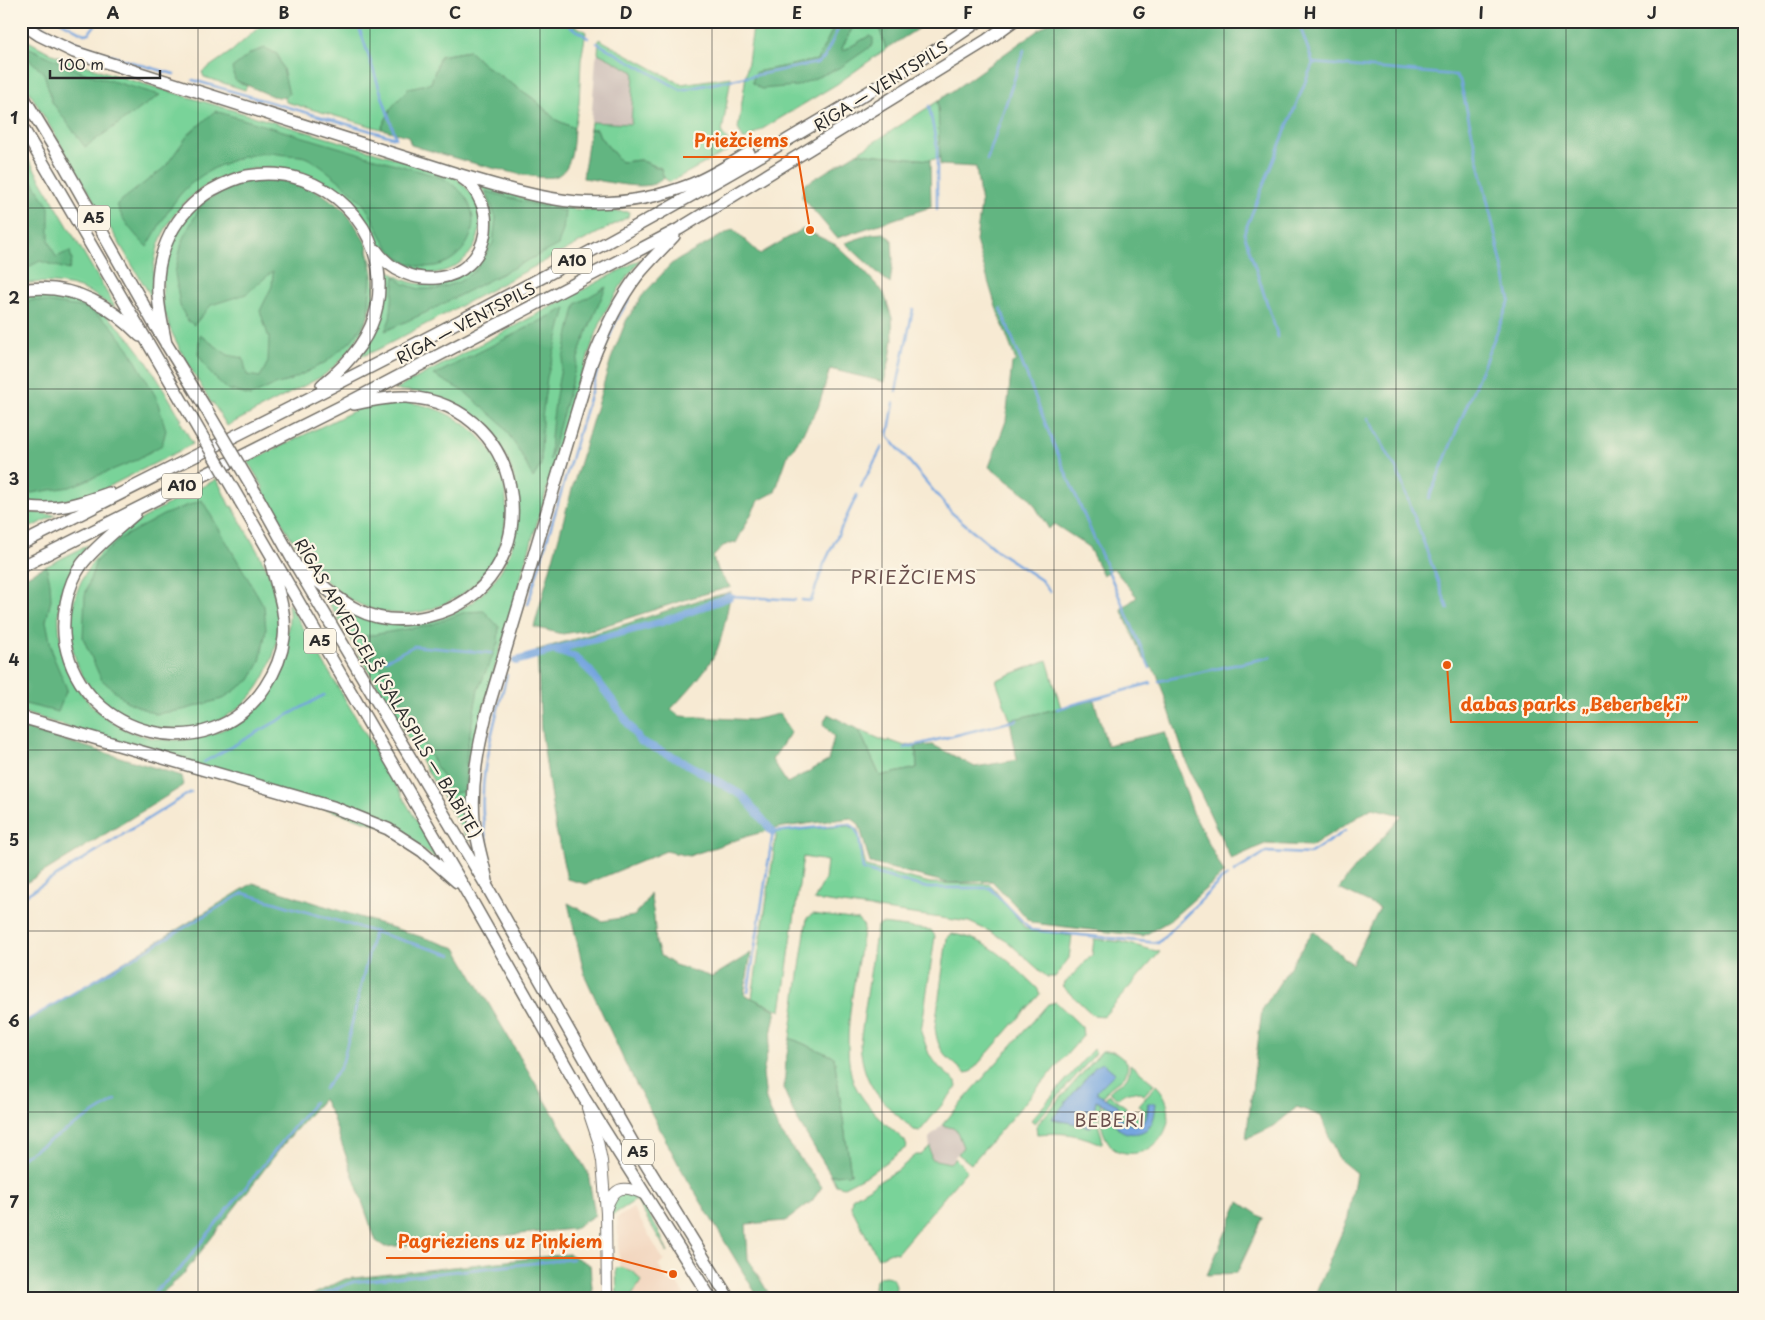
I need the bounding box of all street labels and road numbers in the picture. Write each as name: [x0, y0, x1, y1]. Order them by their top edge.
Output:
street label: RĪGA — VENTSPILS: [808, 34, 953, 136]
road number: A5: [78, 206, 110, 230]
road number: A10: [552, 248, 592, 274]
street label: RĪGA — VENTSPILS: [391, 275, 540, 369]
road number: A10: [162, 474, 202, 498]
street label: RĪGAS APVEDCEĻŠ (SALASPILS — BABĪTE): [290, 533, 488, 842]
road number: A5: [304, 628, 336, 654]
road number: A5: [622, 1140, 654, 1164]

